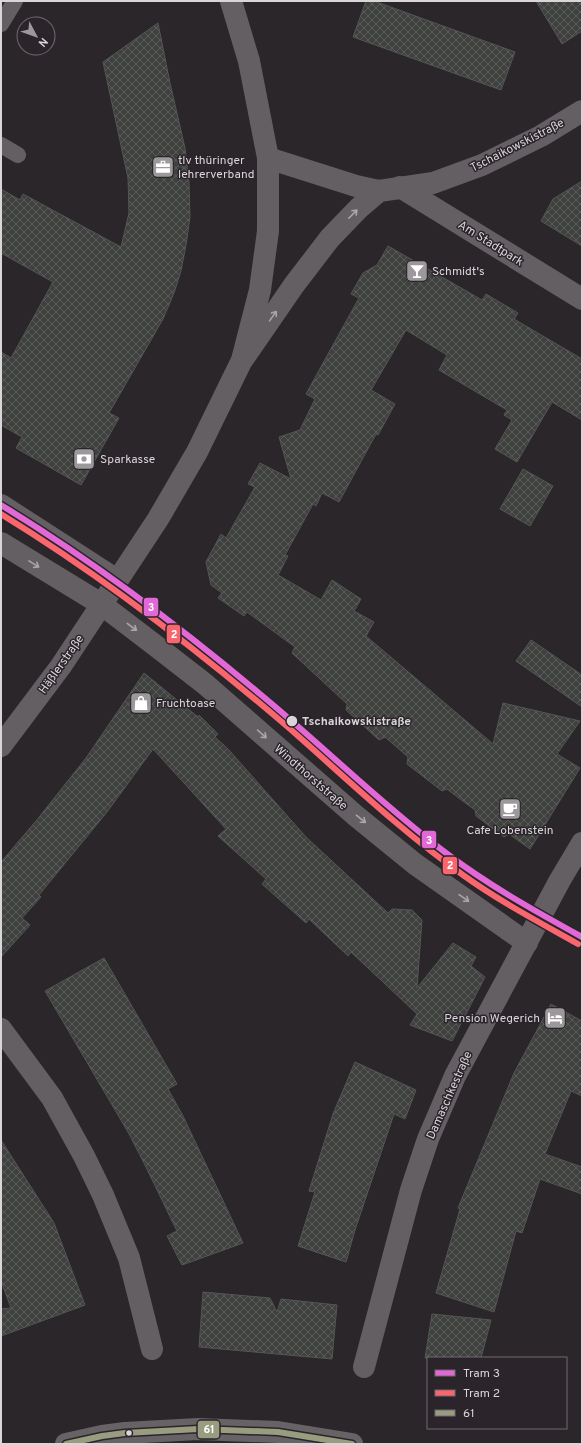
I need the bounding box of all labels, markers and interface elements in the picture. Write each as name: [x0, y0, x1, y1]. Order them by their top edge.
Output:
north arrow: [16, 16, 56, 56]
text: N: [35, 34, 51, 49]
street label: Tschaikowskistraße: [468, 115, 567, 176]
place label: tlv thüringer lehrerverband: [178, 153, 255, 183]
office icon: tlv thüringer lehrerverband: [150, 154, 176, 180]
one-way arrow: [348, 209, 358, 219]
street label: Am Stadtpark: [455, 217, 526, 270]
bar icon: Schmidt's: [404, 258, 430, 284]
place label: Schmidt's: [432, 264, 485, 280]
one-way arrow: [269, 311, 277, 322]
bank icon: Sparkasse: [71, 446, 97, 472]
place label: Sparkasse: [100, 452, 155, 468]
one-way arrow: [28, 560, 40, 568]
line badge: 3: [143, 597, 159, 617]
text: 3: [148, 601, 154, 615]
one-way arrow: [127, 623, 138, 632]
line badge: 2: [166, 624, 181, 644]
text: 2: [171, 628, 177, 642]
street label: Häßlerstraße: [36, 632, 88, 697]
shop icon: Fruchtoase: [128, 690, 154, 716]
place label: Fruchtoase: [156, 696, 215, 712]
marker: Tschaikowskistraße: [285, 714, 299, 728]
place label: Tschaikowskistraße: [302, 714, 411, 730]
one-way arrow: [257, 729, 267, 738]
street label: Windthorststraße: [270, 741, 351, 814]
cafe icon: Cafe Lobenstein: [497, 796, 523, 822]
one-way arrow: [355, 815, 366, 824]
place label: Cafe Lobenstein: [467, 823, 553, 839]
line badge: 3: [421, 830, 437, 849]
text: 3: [426, 834, 432, 848]
line badge: 2: [442, 856, 458, 875]
text: 2: [447, 859, 453, 873]
one-way arrow: [458, 894, 469, 902]
hotel icon: Pension Wegerich: [542, 1005, 568, 1031]
place label: Pension Wegerich: [444, 1011, 540, 1027]
street label: Damaschkestraße: [423, 1049, 477, 1142]
legend: [427, 1357, 567, 1429]
text: Tram 3: [463, 1366, 500, 1382]
text: Tram 2: [463, 1386, 500, 1402]
text: 61: [463, 1406, 475, 1422]
line badge: 61: [197, 1420, 220, 1439]
text: 61: [203, 1423, 215, 1437]
unlabelled marker: [124, 1428, 134, 1438]

